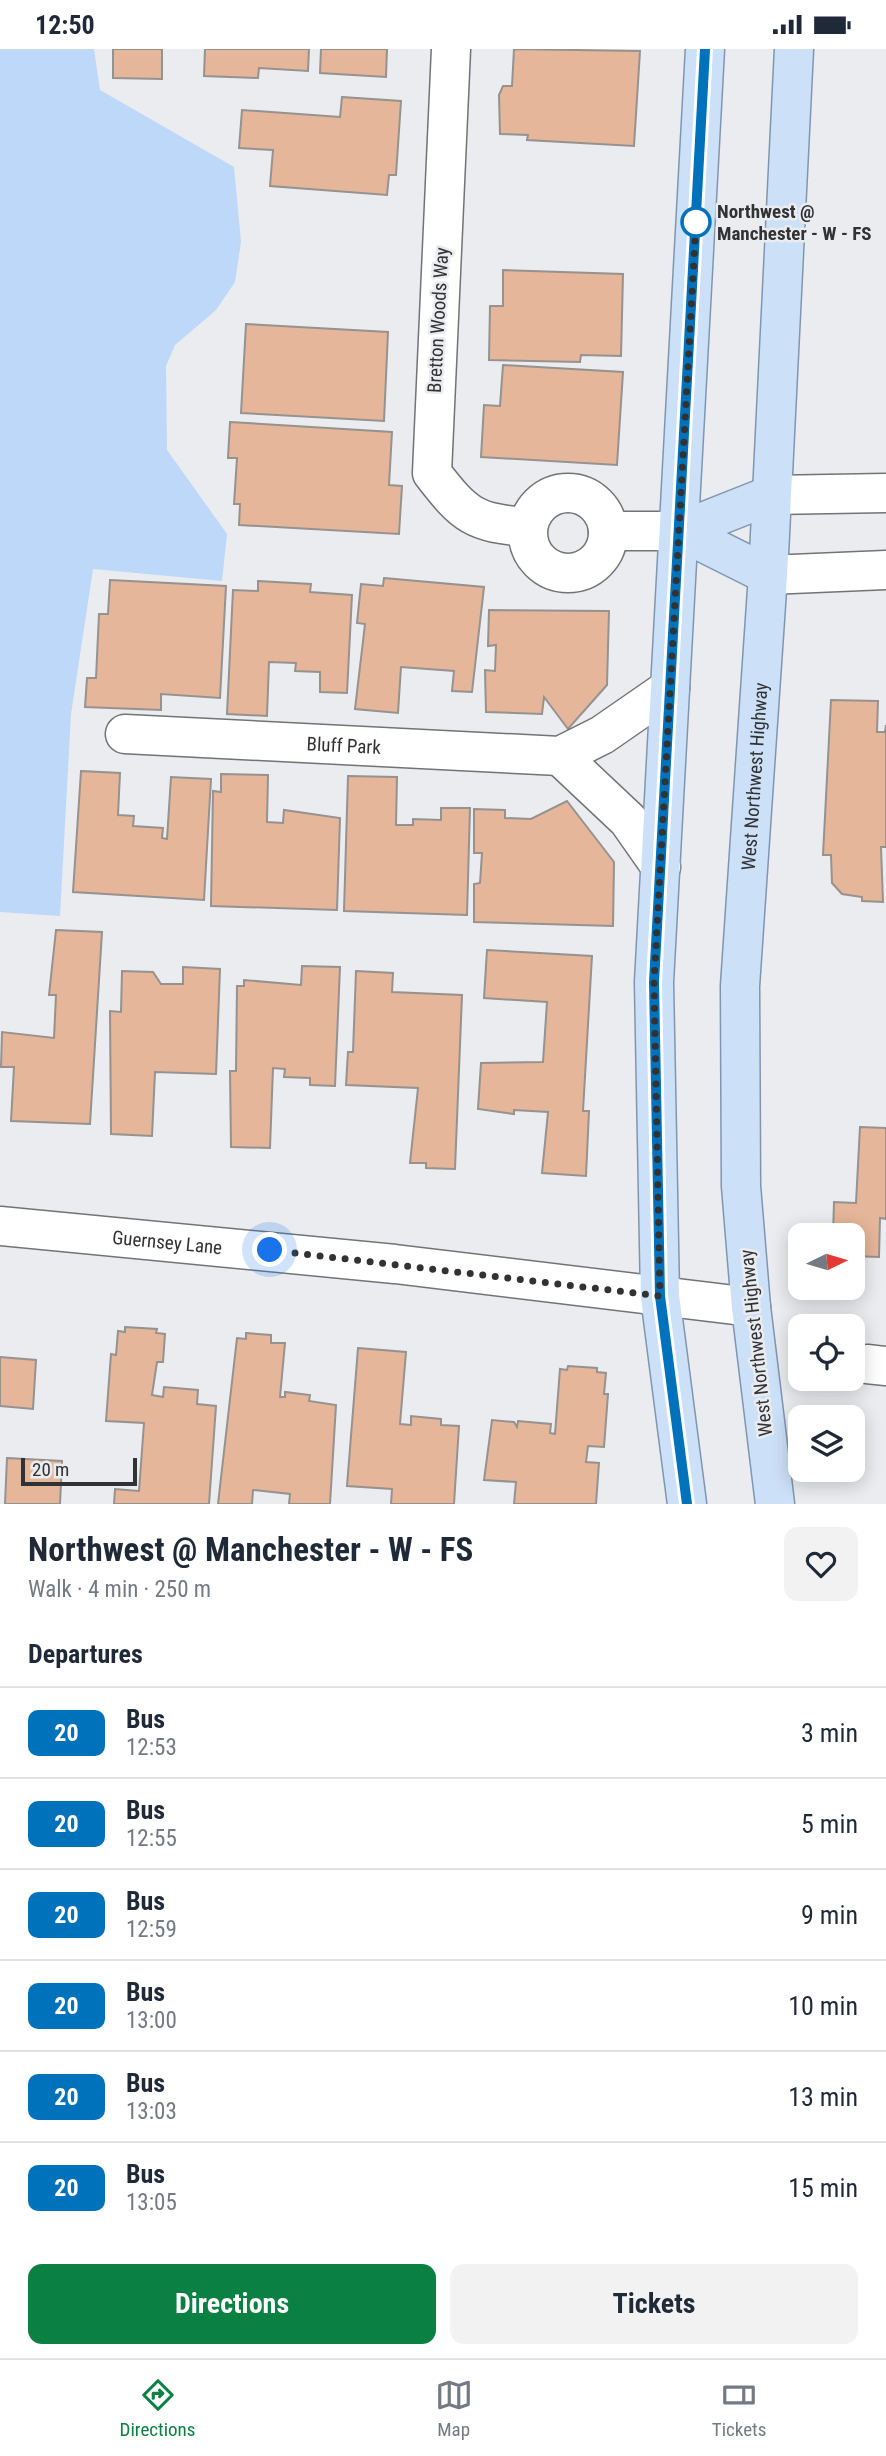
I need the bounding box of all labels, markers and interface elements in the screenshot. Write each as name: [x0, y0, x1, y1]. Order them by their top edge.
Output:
text: 12:50: [35, 10, 95, 40]
place label: Northwest @ Manchester - W - FS: [717, 200, 872, 245]
marker: Northwest @ Manchester - W - FS: [681, 207, 711, 237]
street label: Bretton Woods Way: [423, 247, 453, 393]
street label: West Northwest Highway: [736, 682, 772, 871]
street label: Bluff Park: [306, 732, 382, 758]
north arrow: [788, 1223, 864, 1300]
map controls: [788, 1223, 865, 1482]
street label: Guernsey Lane: [111, 1225, 223, 1259]
your location: [252, 1232, 287, 1267]
street label: West Northwest Highway: [735, 1248, 777, 1438]
button: locate: [788, 1314, 865, 1391]
button: layers: [788, 1405, 865, 1482]
scale bar: [21, 1455, 136, 1487]
text: 20 m: [32, 1458, 69, 1481]
button: heart: [784, 1527, 858, 1601]
text: Northwest @ Manchester - W - FS: [28, 1530, 473, 1569]
text: Walk · 4 min · 250 m: [28, 1576, 211, 1603]
text: Departures: [28, 1639, 143, 1669]
text: Bus: [126, 1704, 165, 1734]
text: 3 min: [801, 1718, 858, 1748]
text: 20: [54, 1719, 79, 1747]
text: 12:53: [126, 1734, 177, 1761]
text: Bus: [126, 1795, 165, 1825]
text: 5 min: [801, 1809, 858, 1839]
text: 20: [54, 1810, 79, 1838]
text: 12:55: [126, 1825, 177, 1852]
text: Bus: [126, 1886, 165, 1916]
text: 9 min: [801, 1900, 858, 1930]
text: 20: [54, 1901, 79, 1929]
text: 12:59: [126, 1916, 177, 1943]
text: Bus: [126, 1977, 165, 2007]
text: 10 min: [788, 1991, 858, 2021]
text: 20: [54, 1992, 79, 2020]
text: 13:00: [126, 2007, 177, 2034]
text: Bus: [126, 2068, 165, 2098]
text: 13 min: [788, 2082, 858, 2112]
text: 20: [54, 2083, 79, 2111]
text: 13:03: [126, 2098, 177, 2125]
text: Bus: [126, 2159, 165, 2189]
text: 15 min: [788, 2173, 858, 2203]
text: 20: [54, 2174, 79, 2202]
text: 13:05: [126, 2189, 177, 2216]
button: Directions: [28, 2264, 436, 2344]
button: Tickets: [450, 2264, 858, 2344]
tab: Directions: [120, 2376, 195, 2441]
tab: Map: [435, 2376, 473, 2441]
tab: Tickets: [712, 2376, 766, 2441]

